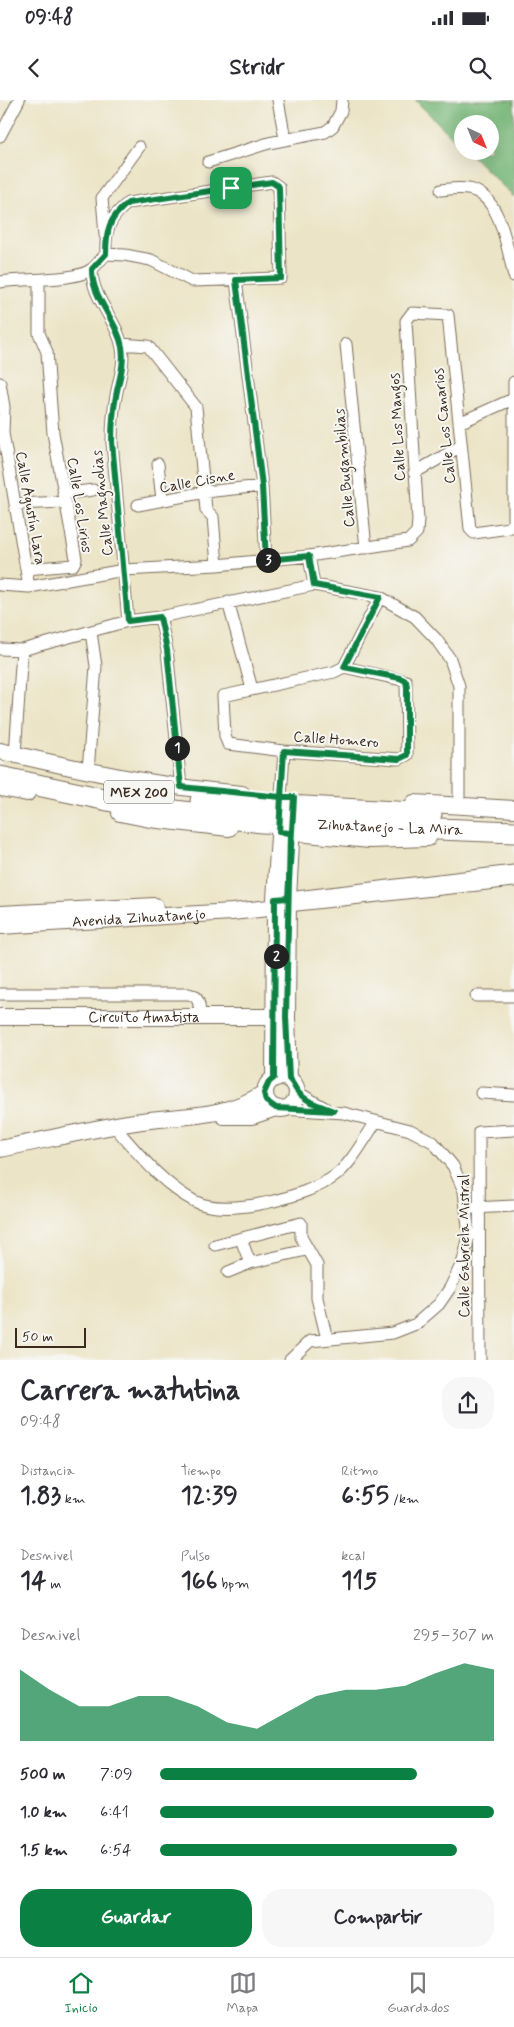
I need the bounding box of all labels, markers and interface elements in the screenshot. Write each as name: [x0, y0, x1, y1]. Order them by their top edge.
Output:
text: 09:48: [25, 5, 74, 30]
icon: back: [20, 54, 48, 82]
text: Stridr: [230, 54, 284, 82]
icon: search: [466, 54, 494, 82]
north arrow: [454, 115, 499, 160]
map controls: [454, 115, 499, 160]
pin: [210, 167, 252, 209]
icon: arrive: [217, 174, 245, 202]
street label: Calle Los Canarios: [429, 367, 461, 485]
street label: Calle Los Mangos: [385, 372, 412, 482]
street label: Calle Bugambilias: [330, 407, 361, 528]
street label: Calle Magnolias: [87, 448, 119, 557]
street label: Calle Agustín Lara: [10, 450, 50, 567]
street label: Calle Los Lirios: [62, 456, 96, 555]
street label: Calle Cisne: [158, 465, 237, 498]
pin: 3: [256, 548, 280, 572]
text: 3: [265, 551, 272, 569]
street label: Calle Homero: [293, 727, 379, 753]
pin: 1: [164, 736, 190, 760]
text: 1: [174, 739, 181, 757]
road number: MEX 200: [104, 780, 174, 804]
street label: Zihuatanejo - La Mira: [316, 815, 464, 841]
street label: Avenida Zihuatanejo: [71, 905, 206, 933]
pin: 2: [264, 944, 288, 968]
text: 2: [273, 947, 280, 965]
street label: Circuito Amatista: [88, 1008, 200, 1028]
street label: Calle Gabriela Mistral: [455, 1174, 475, 1318]
scale bar: [15, 1324, 86, 1348]
text: 50 m: [22, 1328, 53, 1346]
text: Carrera matutina: [20, 1373, 240, 1410]
button: share: [442, 1377, 494, 1429]
text: 09:48: [20, 1411, 61, 1432]
text: Distancia: [20, 1462, 75, 1480]
text: Tiempo: [181, 1462, 221, 1480]
text: Ritmo: [341, 1462, 378, 1480]
text: 1.83: [20, 1480, 61, 1513]
text: 12:39: [181, 1480, 238, 1513]
text: 6:55: [341, 1480, 389, 1513]
text: km: [61, 1490, 85, 1508]
text: /km: [389, 1490, 419, 1508]
text: Desnivel: [20, 1547, 73, 1565]
text: Pulso: [181, 1547, 210, 1565]
text: kcal: [341, 1547, 365, 1565]
text: 14: [20, 1565, 46, 1598]
text: 166: [181, 1565, 217, 1598]
text: 115: [341, 1565, 377, 1598]
text: m: [46, 1575, 61, 1593]
text: bpm: [217, 1575, 249, 1593]
text: Desnivel: [20, 1625, 80, 1646]
text: 295–307 m: [413, 1625, 494, 1646]
text: 500 m: [20, 1764, 65, 1785]
text: 7:09: [100, 1764, 132, 1785]
text: 1.0 km: [20, 1802, 67, 1823]
text: 6:41: [100, 1802, 129, 1823]
text: 1.5 km: [20, 1840, 68, 1861]
text: 6:54: [100, 1840, 132, 1861]
button: Guardar: [20, 1889, 252, 1947]
button: Compartir: [262, 1889, 494, 1947]
tab: Inicio: [64, 1969, 98, 2017]
tab: Mapa: [227, 1969, 258, 2017]
tab: Guardados: [387, 1969, 450, 2017]

